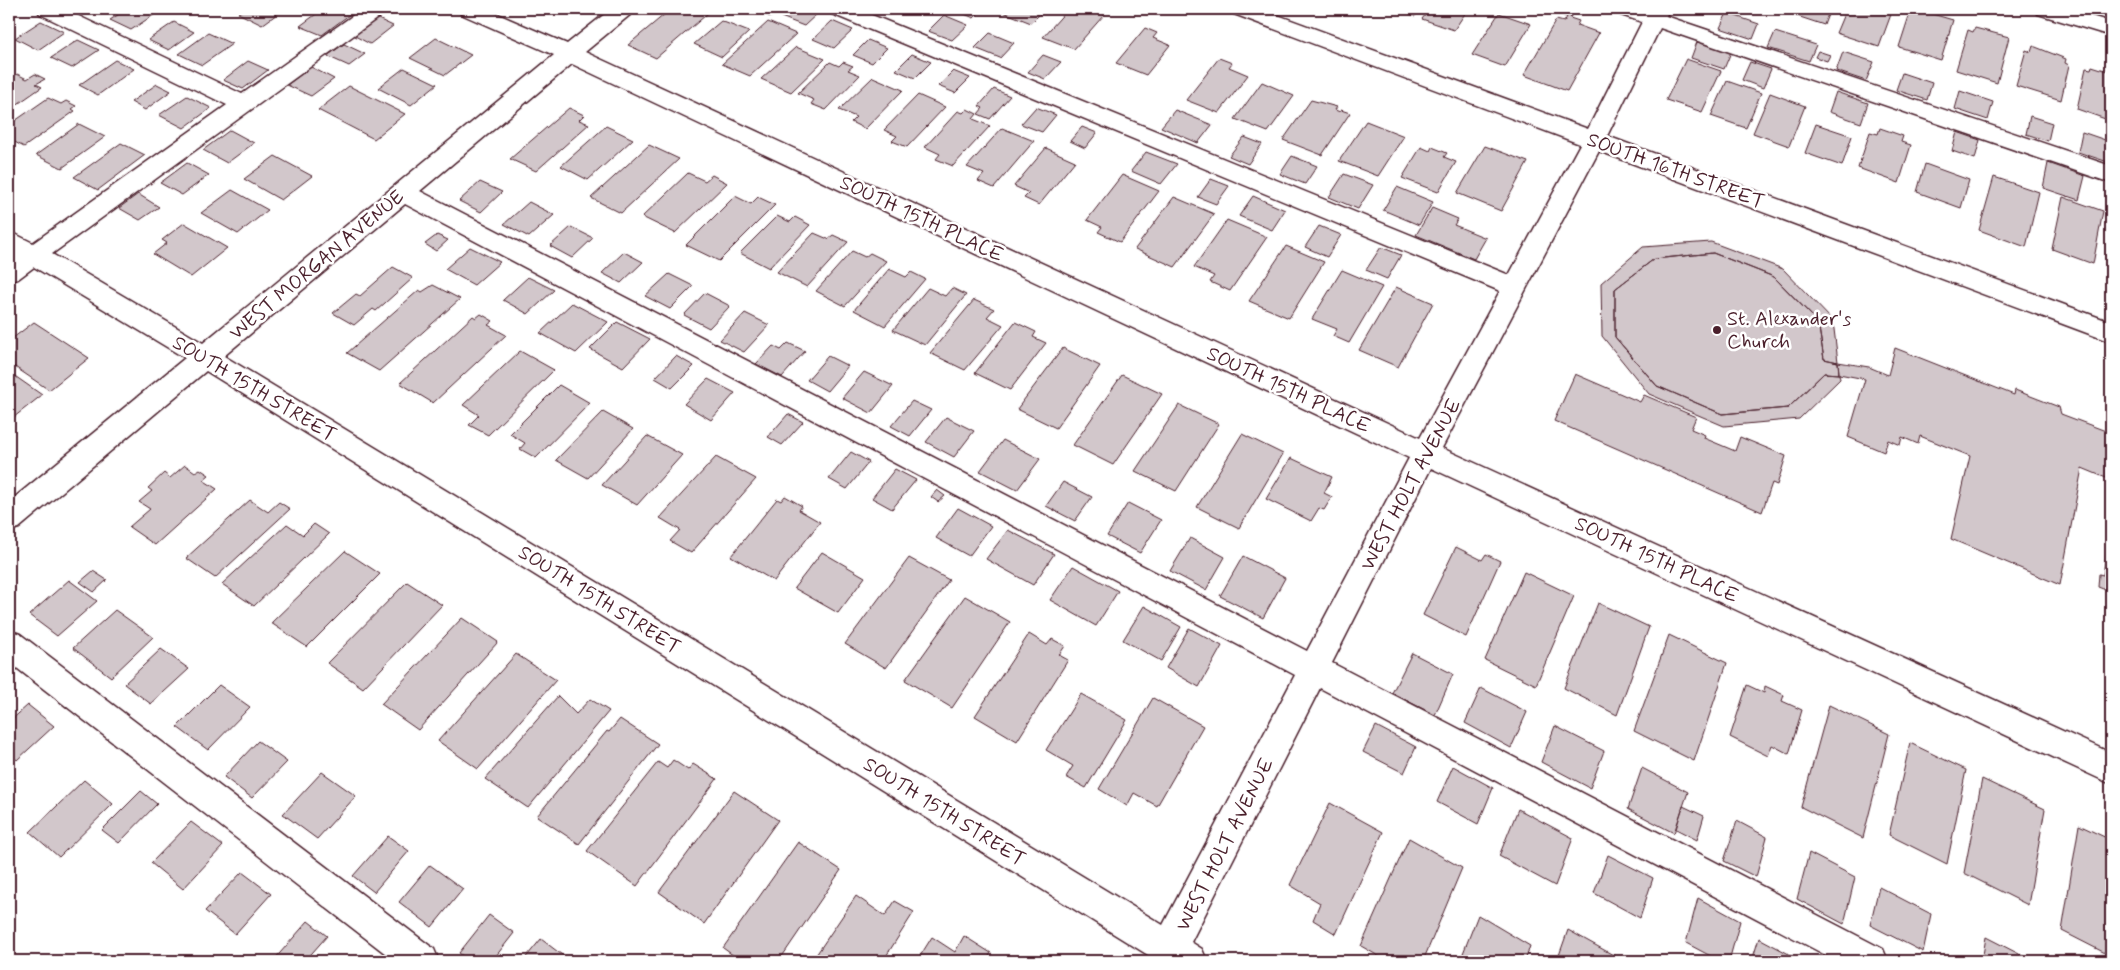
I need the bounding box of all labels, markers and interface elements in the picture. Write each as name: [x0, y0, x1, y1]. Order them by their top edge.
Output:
street label: SOUTH 16TH STREET: [1583, 127, 1768, 216]
street label: SOUTH 15TH PLACE: [835, 170, 1008, 269]
street label: WEST MORGAN AVENUE: [224, 184, 410, 346]
place label: St. Alexander's Church: [1727, 306, 1851, 356]
marker: St. Alexander's Church: [1711, 324, 1723, 336]
street label: SOUTH 15TH STREET: [167, 330, 341, 449]
street label: SOUTH 15TH PLACE: [1202, 341, 1375, 440]
street label: WEST HOLT AVENUE: [1355, 394, 1468, 575]
street label: SOUTH 15TH PLACE: [1570, 511, 1743, 610]
street label: SOUTH 15TH STREET: [513, 539, 686, 661]
street label: SOUTH 15TH STREET: [858, 751, 1031, 873]
street label: WEST HOLT AVENUE: [1170, 753, 1281, 936]

